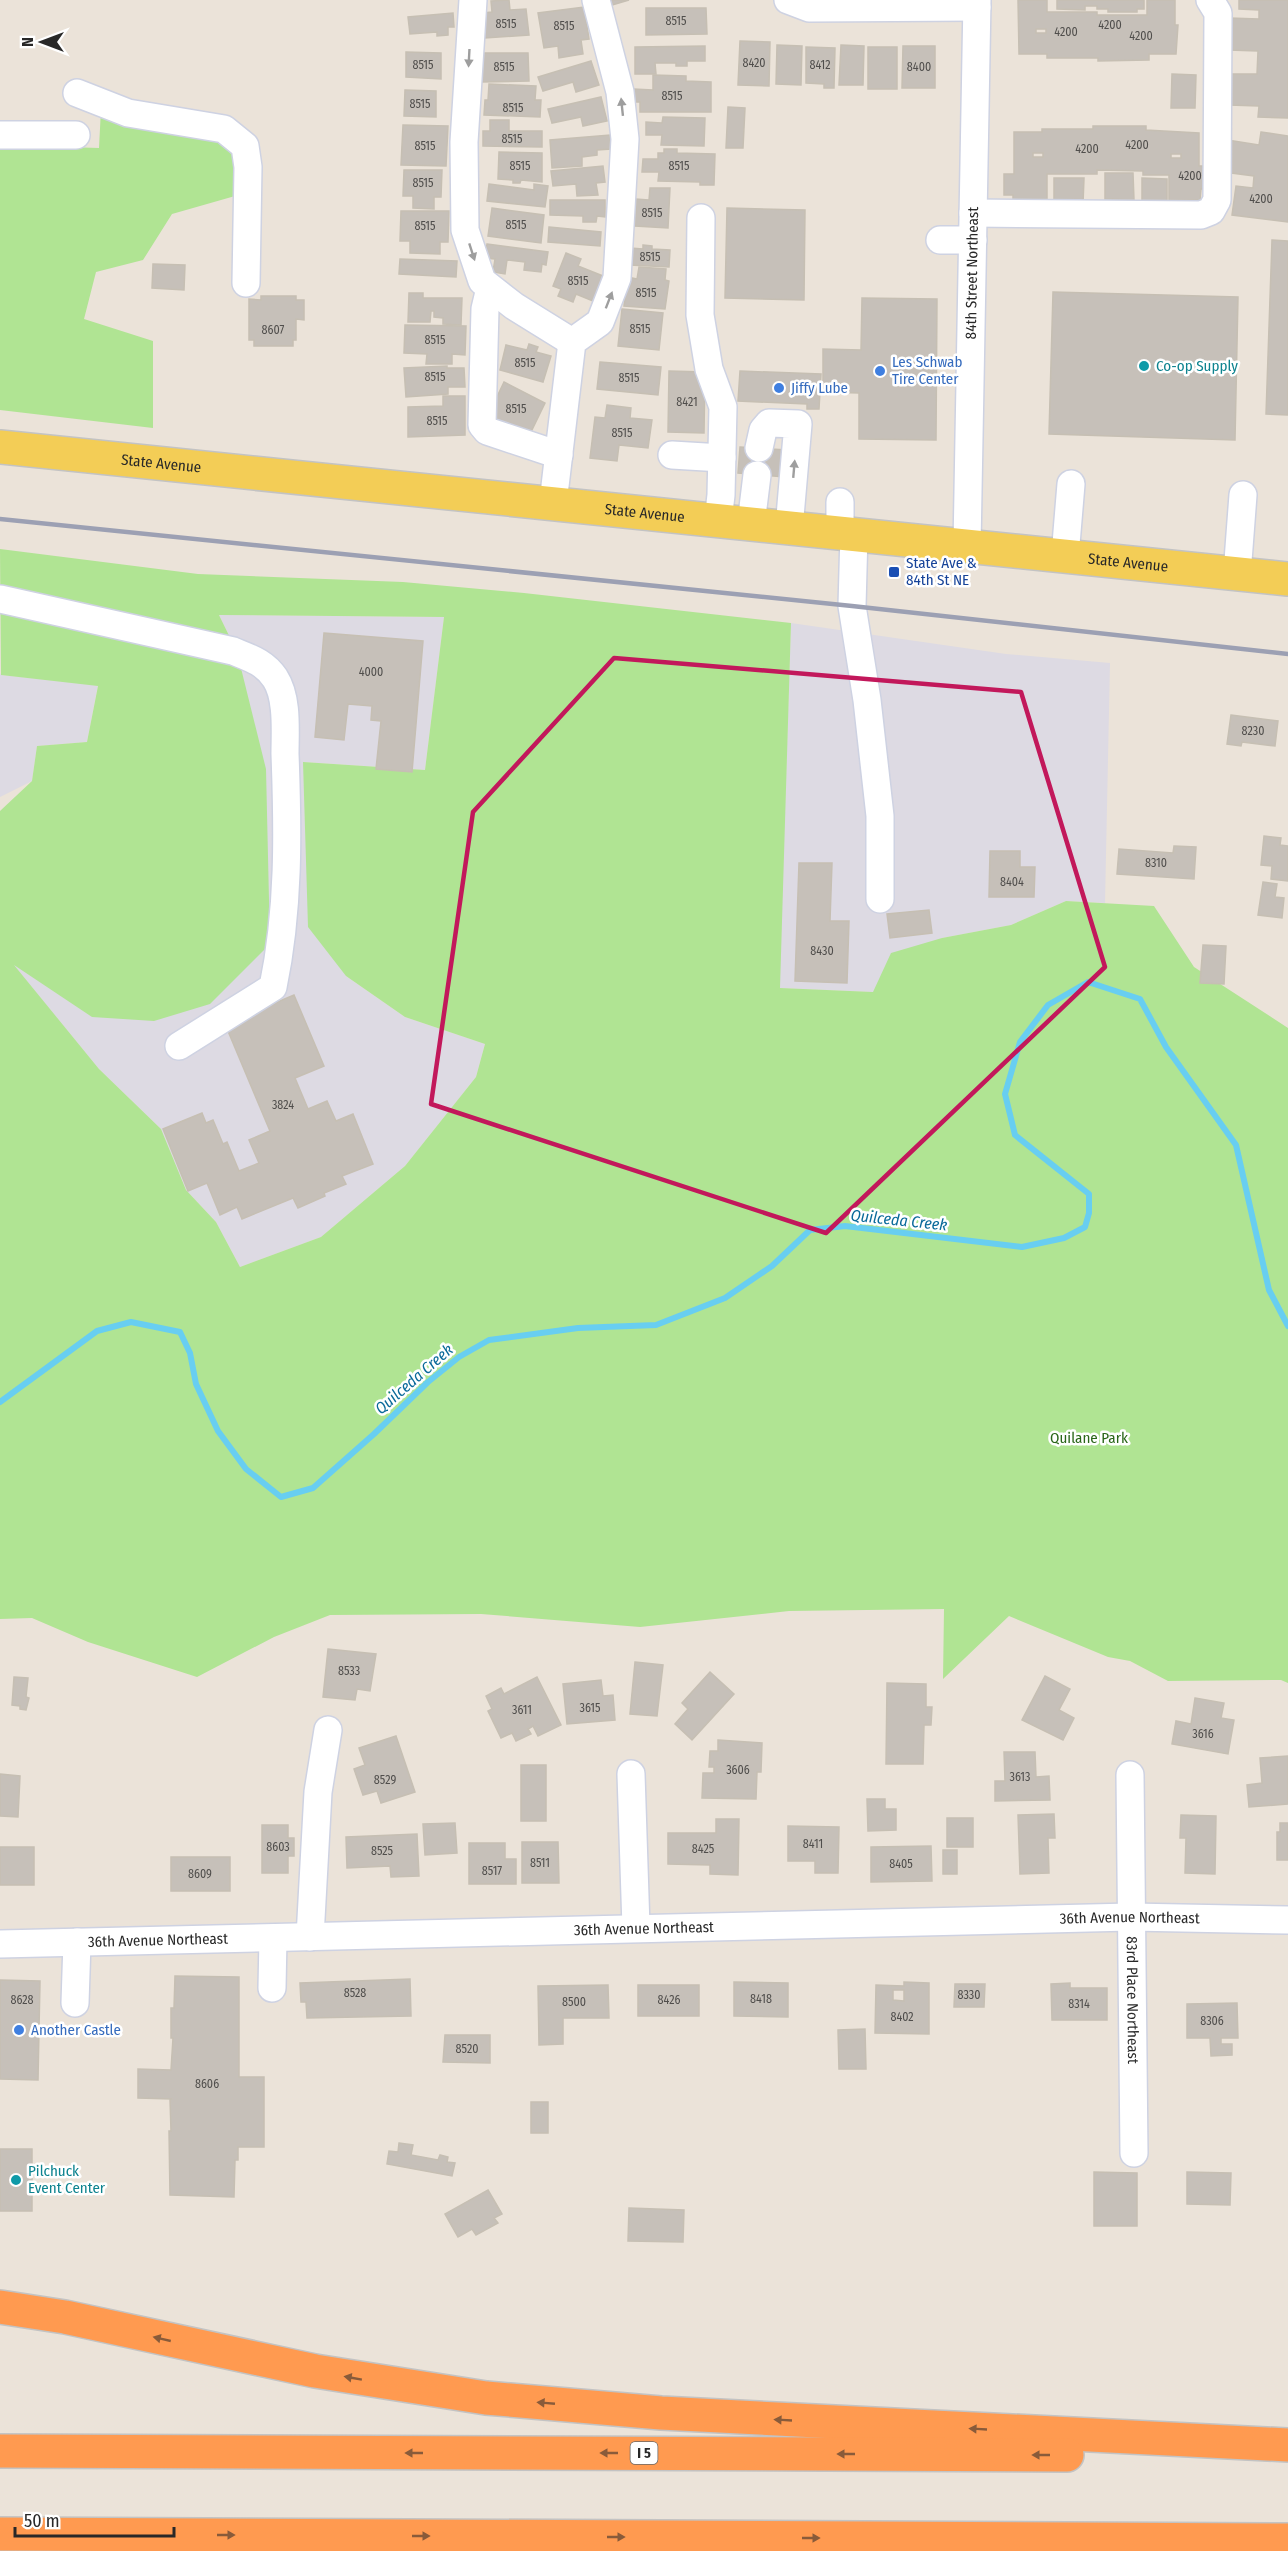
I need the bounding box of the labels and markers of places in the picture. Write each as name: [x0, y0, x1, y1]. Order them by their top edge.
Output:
place label: Les Schwab Tire Center: [892, 353, 962, 388]
place label: Co-op Supply: [1156, 357, 1238, 375]
marker: Co-op Supply: [1137, 359, 1151, 373]
marker: Les Schwab Tire Center: [873, 364, 887, 378]
place label: Jiffy Lube: [791, 379, 848, 397]
marker: Jiffy Lube: [772, 381, 786, 395]
place label: State Ave & 84th St NE: [906, 554, 977, 589]
marker: State Ave & 84th St NE: [887, 565, 901, 579]
place label: Another Castle: [31, 2021, 121, 2039]
marker: Another Castle: [12, 2023, 26, 2037]
place label: Pilchuck Event Center: [28, 2162, 106, 2197]
marker: Pilchuck Event Center: [9, 2173, 23, 2187]

